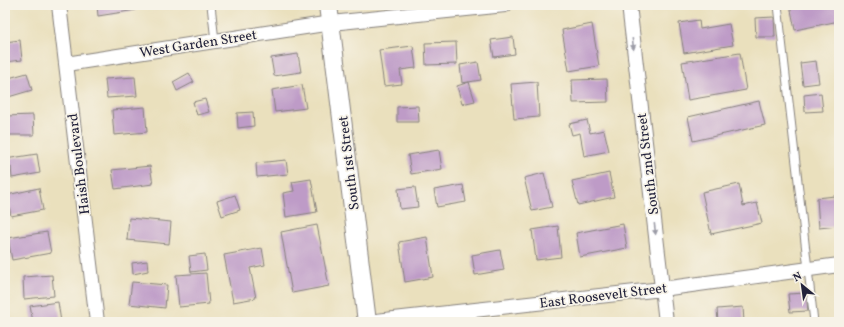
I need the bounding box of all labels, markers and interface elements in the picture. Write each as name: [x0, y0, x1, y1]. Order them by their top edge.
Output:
street label: West Garden Street: [138, 26, 258, 63]
one-way arrow: [630, 38, 637, 50]
street label: Haish Boulevard: [64, 112, 95, 215]
street label: South 2nd Street: [633, 112, 664, 216]
street label: South 1st Street: [334, 114, 365, 211]
one-way arrow: [651, 222, 658, 235]
north arrow: [782, 265, 822, 305]
text: N: [791, 269, 805, 286]
street label: East Roosevelt Street: [538, 279, 668, 314]

